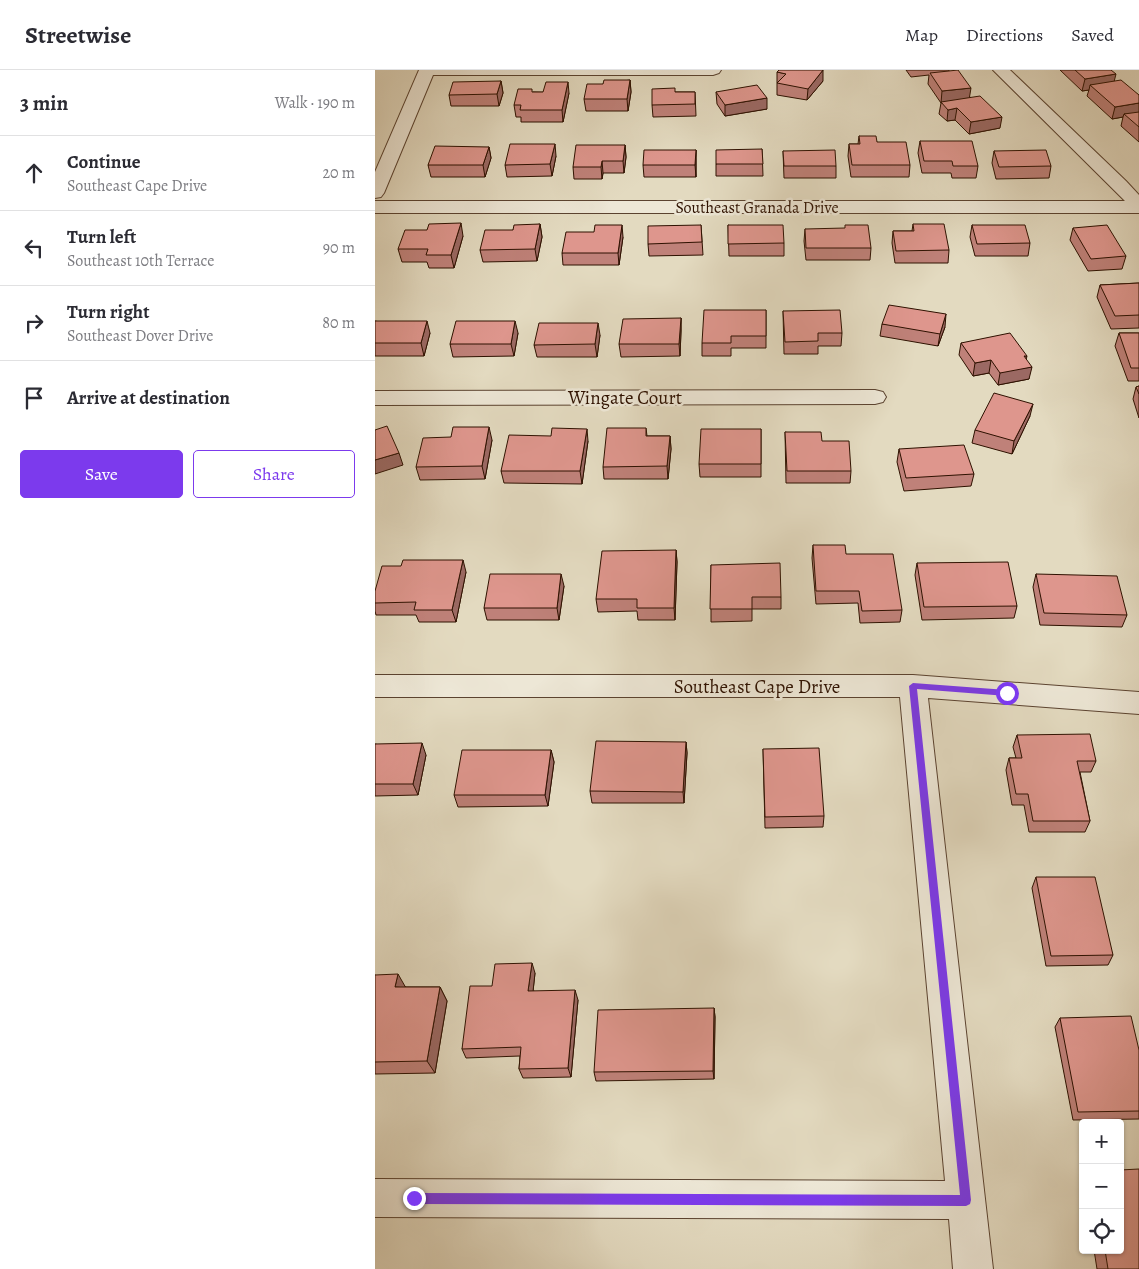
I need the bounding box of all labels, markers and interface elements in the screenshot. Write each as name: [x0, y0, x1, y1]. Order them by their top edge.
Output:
text: Streetwise: [25, 19, 131, 51]
text: Map: [905, 23, 938, 47]
text: Directions: [966, 23, 1043, 47]
text: Saved: [1071, 23, 1114, 47]
text: 3 min: [20, 89, 68, 117]
text: Walk · 190 m: [275, 92, 355, 114]
text: Continue: [67, 149, 141, 175]
icon: ahead: [20, 159, 48, 187]
text: 20 m: [322, 162, 355, 184]
text: Southeast Cape Drive: [67, 175, 207, 197]
street label: Southeast Granada Drive: [675, 197, 839, 219]
text: Turn left: [67, 224, 136, 250]
icon: left: [20, 234, 48, 262]
text: 90 m: [323, 237, 355, 259]
text: Southeast 10th Terrace: [67, 250, 214, 272]
text: Turn right: [67, 299, 149, 325]
icon: right: [20, 309, 48, 337]
text: 80 m: [322, 312, 355, 334]
text: Southeast Dover Drive: [67, 325, 213, 347]
icon: arrive: [20, 384, 48, 412]
text: Arrive at destination: [67, 385, 230, 411]
street label: Wingate Court: [567, 385, 682, 411]
button: Save: [20, 450, 183, 498]
button: Share: [193, 450, 355, 498]
street label: Southeast Cape Drive: [674, 674, 840, 700]
route start: [996, 682, 1019, 705]
map controls: [1079, 1119, 1124, 1254]
button: +: [1079, 1119, 1124, 1164]
button: −: [1079, 1164, 1124, 1209]
route end: [403, 1187, 426, 1210]
button: locate: [1079, 1209, 1124, 1254]

